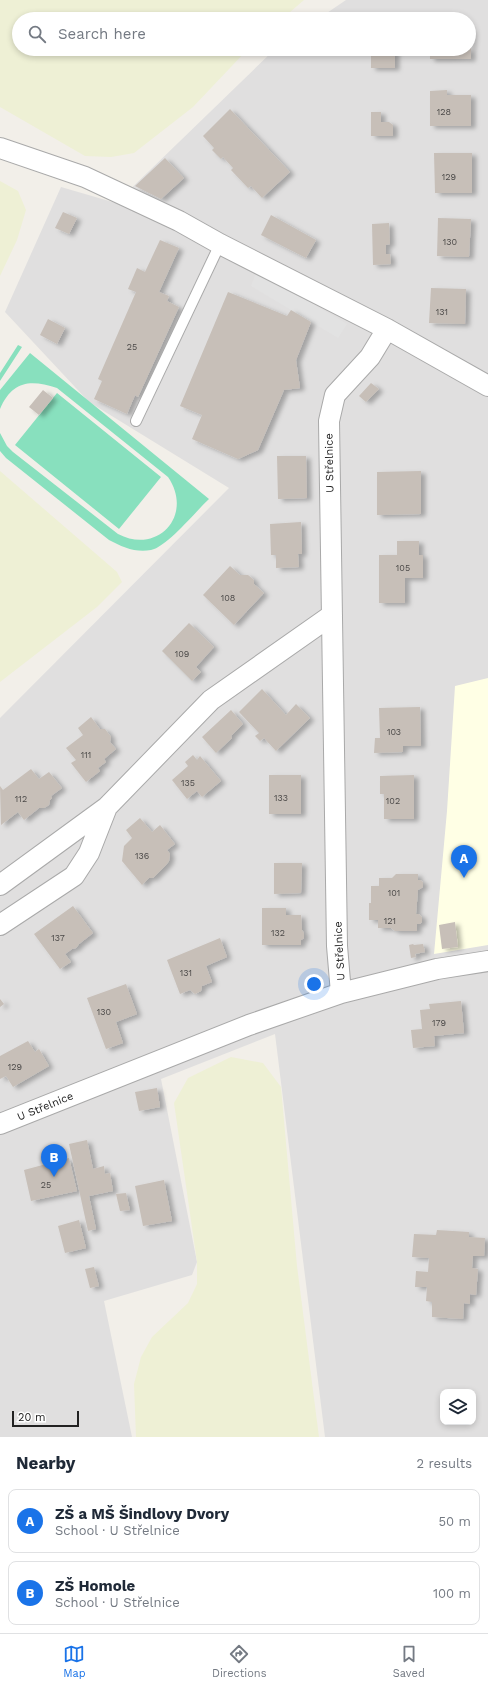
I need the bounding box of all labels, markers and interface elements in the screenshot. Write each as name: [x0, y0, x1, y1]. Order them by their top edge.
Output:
search box: [12, 12, 476, 56]
icon: search: [26, 23, 48, 45]
text: Search here: [58, 25, 146, 43]
house number: 128: [437, 107, 451, 117]
house number: 129: [442, 172, 456, 182]
house number: 130: [443, 237, 458, 247]
house number: 131: [436, 307, 448, 317]
house number: 25: [127, 342, 137, 352]
street label: U Střelnice: [322, 433, 337, 493]
house number: 105: [396, 563, 410, 573]
house number: 108: [221, 593, 235, 603]
house number: 109: [175, 649, 189, 659]
house number: 103: [387, 727, 401, 737]
house number: 111: [81, 750, 91, 760]
house number: 135: [181, 778, 195, 788]
house number: 133: [274, 793, 288, 803]
house number: 112: [15, 794, 27, 804]
house number: 102: [386, 796, 400, 806]
pin: A: [451, 845, 477, 878]
house number: 136: [135, 851, 149, 861]
house number: 101: [388, 888, 400, 898]
house number: 121: [384, 916, 396, 926]
street label: U Střelnice: [331, 921, 348, 981]
house number: 132: [271, 928, 285, 938]
house number: 137: [51, 933, 65, 943]
house number: 131: [180, 968, 192, 978]
your location: [304, 974, 324, 994]
house number: 130: [97, 1007, 112, 1017]
house number: 179: [432, 1018, 446, 1028]
house number: 129: [8, 1062, 22, 1072]
street label: U Střelnice: [15, 1089, 75, 1124]
pin: B: [41, 1144, 67, 1177]
house number: 25: [41, 1180, 51, 1190]
map controls: [440, 1389, 476, 1425]
button: layers: [440, 1389, 476, 1425]
scale bar: [12, 1409, 79, 1428]
text: 20 m: [18, 1411, 46, 1424]
text: Nearby: [16, 1453, 75, 1473]
text: 2 results: [417, 1456, 472, 1471]
text: ZŠ a MŠ Šindlovy Dvory: [55, 1505, 229, 1523]
text: A: [26, 1514, 34, 1529]
text: 50 m: [439, 1514, 471, 1529]
text: School · U Střelnice: [55, 1523, 180, 1538]
text: ZŠ Homole: [55, 1577, 135, 1595]
text: B: [26, 1586, 34, 1601]
text: 100 m: [433, 1586, 471, 1601]
text: School · U Střelnice: [55, 1595, 180, 1610]
tab: Map: [63, 1643, 86, 1680]
tab: Directions: [212, 1643, 266, 1680]
tab: Saved: [393, 1643, 425, 1680]

